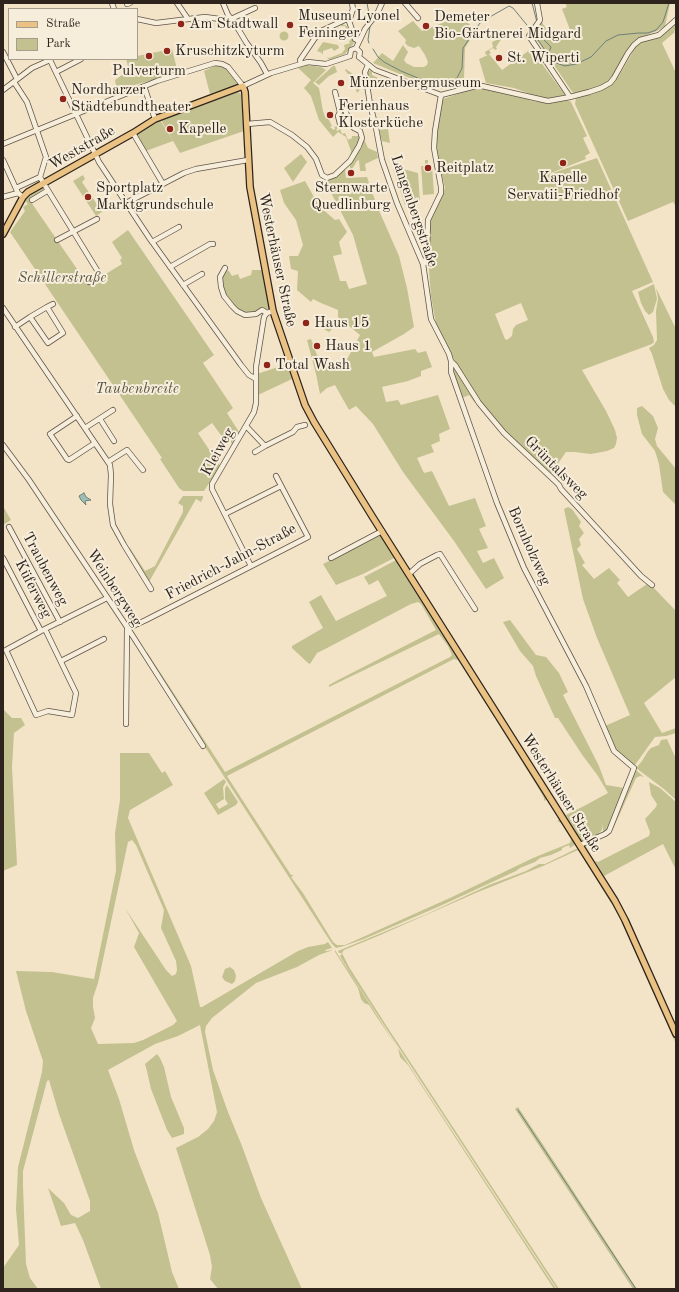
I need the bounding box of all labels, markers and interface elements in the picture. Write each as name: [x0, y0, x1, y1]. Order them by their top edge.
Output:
place label: Museum Lyonel Feininger: [298, 7, 400, 42]
legend: [8, 8, 138, 60]
place label: Demeter Bio-Gärtnerei Midgard: [434, 8, 581, 43]
place label: Am Stadtwall: [189, 15, 278, 33]
text: Straße: [46, 18, 80, 30]
marker: Am Stadtwall: [176, 19, 186, 29]
marker: Museum Lyonel Feininger: [285, 20, 295, 30]
marker: Demeter Bio-Gärtnerei Midgard: [421, 21, 431, 31]
text: Park: [46, 38, 71, 50]
place label: Kruschitzkyturm: [175, 42, 285, 60]
marker: Kruschitzkyturm: [162, 46, 172, 56]
place label: St. Wiperti: [507, 49, 579, 67]
marker: Pulverturm: [144, 51, 154, 61]
marker: St. Wiperti: [494, 53, 504, 63]
place label: Pulverturm: [112, 62, 186, 80]
place label: Münzenbergmuseum: [349, 74, 481, 92]
marker: Münzenbergmuseum: [336, 78, 346, 88]
place label: Nordharzer Städtebundtheater: [71, 81, 191, 116]
marker: Nordharzer Städtebundtheater: [58, 94, 68, 104]
place label: Ferienhaus Klosterküche: [338, 97, 423, 132]
marker: Ferienhaus Klosterküche: [325, 110, 335, 120]
place label: Kapelle: [178, 120, 226, 138]
street label: Weststraße: [46, 122, 118, 174]
marker: Kapelle: [165, 124, 175, 134]
street label: Langenbergstraße: [386, 152, 442, 270]
marker: Kapelle Servatii-Friedhof: [558, 158, 568, 168]
place label: Reitplatz: [436, 159, 494, 177]
marker: Reitplatz: [423, 163, 433, 173]
marker: Sternwarte Quedlinburg: [346, 168, 356, 178]
place label: Kapelle Servatii-Friedhof: [507, 169, 619, 204]
place label: Sportplatz Marktgrundschule: [96, 179, 214, 214]
place label: Sternwarte Quedlinburg: [311, 179, 391, 214]
street label: Westerhäuser Straße: [254, 191, 300, 329]
marker: Sportplatz Marktgrundschule: [83, 192, 93, 202]
park label: Schillerstraße: [18, 269, 106, 287]
place label: Haus 15: [314, 314, 369, 332]
marker: Haus 15: [301, 318, 311, 328]
place label: Haus 1: [325, 337, 372, 355]
marker: Haus 1: [312, 341, 322, 351]
place label: Total Wash: [275, 356, 350, 374]
marker: Total Wash: [262, 360, 272, 370]
park label: Taubenbreite: [95, 380, 179, 398]
street label: Kleiweg: [197, 425, 239, 479]
street label: Grüntalsweg: [521, 433, 591, 503]
street label: Bornholzweg: [504, 504, 554, 588]
street label: Friedrich-Jahn-Straße: [162, 520, 300, 604]
street label: Traubenweg: [18, 529, 72, 609]
street label: Weinbergweg: [82, 546, 146, 630]
street label: Küferweg: [11, 557, 55, 621]
street label: Westerhäuser Straße: [517, 730, 605, 856]

